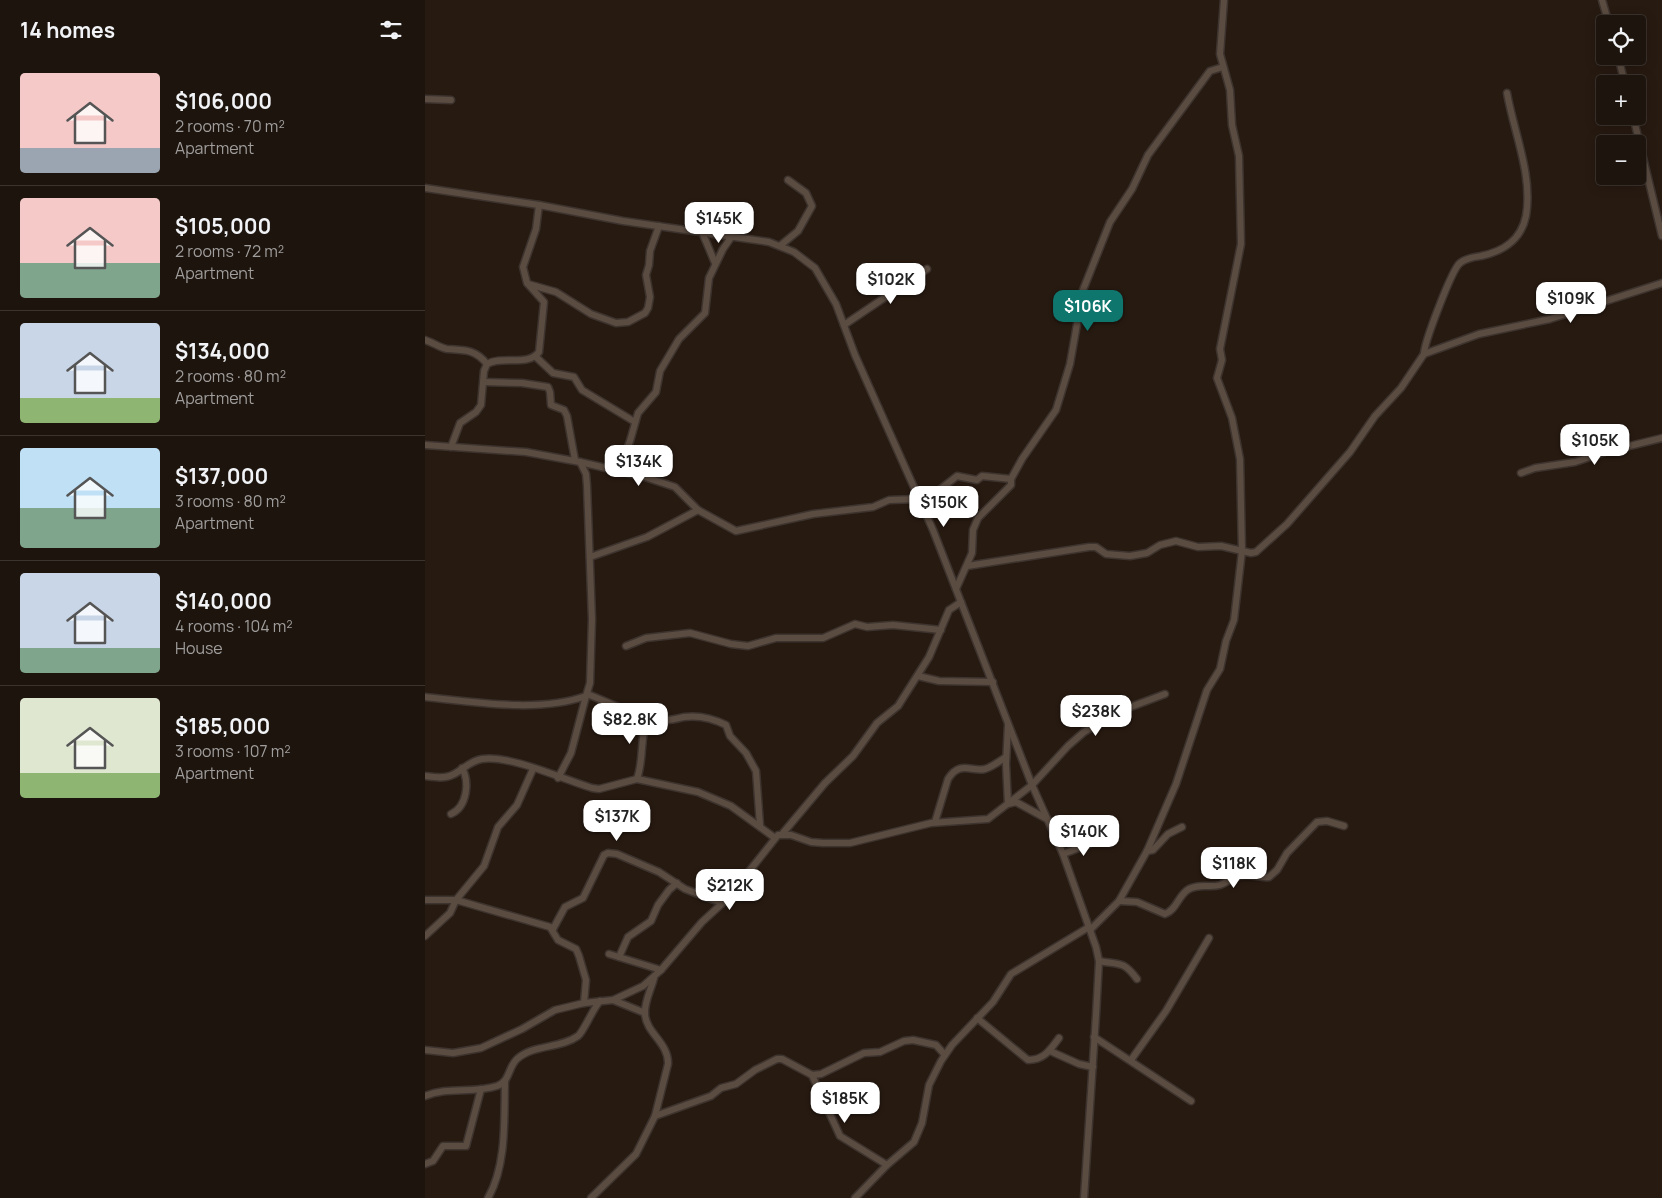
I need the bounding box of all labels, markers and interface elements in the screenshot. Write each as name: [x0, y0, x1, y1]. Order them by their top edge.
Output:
map controls: [1596, 15, 1646, 185]
button: locate: [1596, 15, 1646, 65]
text: 14 homes: [20, 16, 115, 44]
icon: filters: [377, 16, 405, 44]
button: +: [1596, 75, 1646, 125]
text: $106,000: [175, 87, 272, 115]
icon: home: [60, 93, 120, 153]
text: 2 rooms · 70 m²: [175, 115, 285, 137]
button: −: [1596, 135, 1646, 185]
text: Apartment: [175, 137, 254, 159]
pin: $145K: [684, 202, 754, 244]
text: $145K: [696, 207, 742, 229]
text: $105,000: [175, 212, 271, 240]
icon: home: [60, 218, 120, 278]
text: 2 rooms · 72 m²: [175, 240, 284, 262]
text: Apartment: [175, 262, 254, 284]
pin: $102K: [856, 262, 926, 305]
text: $102K: [867, 268, 915, 290]
pin: $109K: [1536, 282, 1606, 324]
text: $109K: [1547, 287, 1595, 309]
pin: $106K: [1053, 290, 1123, 332]
text: $106K: [1064, 295, 1112, 317]
text: $134,000: [175, 337, 270, 365]
icon: home: [60, 343, 120, 403]
text: 2 rooms · 80 m²: [175, 365, 286, 387]
text: Apartment: [175, 387, 254, 409]
pin: $105K: [1560, 424, 1630, 466]
text: $105K: [1571, 429, 1619, 451]
pin: $134K: [604, 444, 674, 487]
text: $134K: [616, 450, 662, 472]
text: $137,000: [175, 462, 268, 490]
icon: home: [60, 468, 120, 528]
pin: $150K: [909, 486, 979, 528]
text: 3 rooms · 80 m²: [175, 490, 286, 512]
text: $150K: [920, 491, 968, 513]
text: Apartment: [175, 512, 254, 534]
text: $140,000: [175, 587, 272, 615]
icon: home: [60, 593, 120, 653]
text: 4 rooms · 104 m²: [175, 615, 293, 637]
text: House: [175, 637, 223, 659]
pin: $238K: [1061, 694, 1131, 737]
text: $238K: [1071, 700, 1121, 722]
pin: $82.8K: [589, 702, 671, 745]
text: $82.8K: [603, 708, 657, 730]
text: $185,000: [175, 712, 270, 740]
icon: home: [60, 718, 120, 778]
text: 3 rooms · 107 m²: [175, 740, 291, 762]
text: Apartment: [175, 762, 254, 784]
pin: $137K: [582, 800, 652, 842]
text: $137K: [594, 805, 640, 827]
pin: $140K: [1049, 814, 1119, 857]
text: $140K: [1060, 820, 1108, 842]
pin: $118K: [1199, 846, 1269, 889]
text: $118K: [1212, 852, 1256, 874]
pin: $212K: [695, 868, 765, 911]
text: $212K: [707, 874, 753, 896]
pin: $185K: [810, 1082, 880, 1124]
text: $185K: [822, 1087, 868, 1109]

